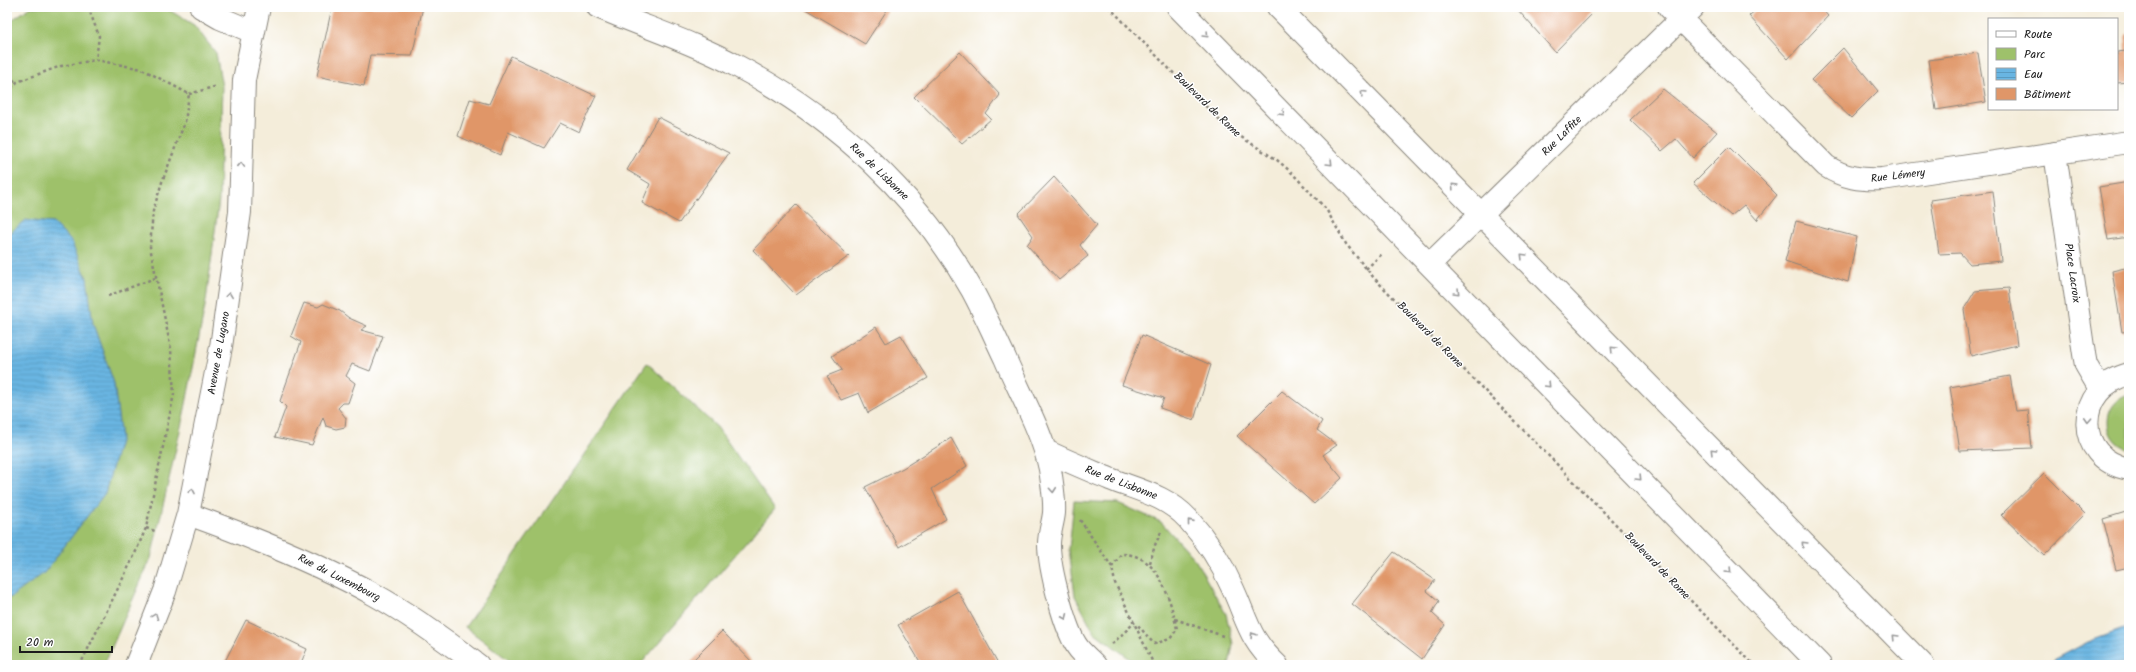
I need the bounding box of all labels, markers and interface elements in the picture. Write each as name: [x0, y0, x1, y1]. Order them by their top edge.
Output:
legend: [1988, 18, 2118, 110]
text: Route: [2024, 25, 2053, 44]
one-way arrow: [1201, 30, 1208, 38]
text: Parc: [2024, 45, 2045, 64]
text: Eau: [2024, 65, 2043, 84]
street label: Boulevard de Rome: [1169, 68, 1245, 142]
text: Bâtiment: [2024, 85, 2071, 104]
one-way arrow: [1360, 90, 1368, 98]
one-way arrow: [1277, 108, 1285, 116]
street label: Rue Laffite: [1537, 111, 1587, 161]
street label: Rue de Lisbonne: [845, 139, 913, 205]
one-way arrow: [1325, 158, 1333, 166]
one-way arrow: [237, 162, 246, 168]
street label: Rue Lémery: [1870, 164, 1927, 188]
one-way arrow: [1451, 183, 1459, 191]
street label: Place Lacroix: [2059, 242, 2085, 304]
one-way arrow: [1520, 253, 1527, 261]
one-way arrow: [1452, 287, 1460, 295]
one-way arrow: [224, 292, 233, 298]
street label: Boulevard de Rome: [1392, 297, 1468, 373]
street label: Avenue de Lugano: [203, 310, 235, 396]
one-way arrow: [1610, 346, 1618, 354]
one-way arrow: [1543, 380, 1551, 388]
one-way arrow: [2084, 417, 2092, 423]
one-way arrow: [1711, 448, 1718, 456]
street label: Rue de Lisbonne: [1082, 461, 1160, 505]
one-way arrow: [1634, 473, 1641, 481]
one-way arrow: [1048, 487, 1057, 493]
one-way arrow: [188, 488, 196, 494]
one-way arrow: [1188, 520, 1195, 527]
street label: Boulevard de Rome: [1620, 528, 1694, 604]
one-way arrow: [1802, 541, 1809, 549]
street label: Rue du Luxembourg: [294, 549, 384, 607]
one-way arrow: [1724, 566, 1732, 574]
one-way arrow: [151, 612, 159, 619]
one-way arrow: [1060, 613, 1068, 621]
scale bar: [20, 628, 112, 654]
one-way arrow: [1250, 632, 1257, 639]
text: 20 m: [26, 633, 54, 652]
one-way arrow: [1892, 634, 1900, 642]

